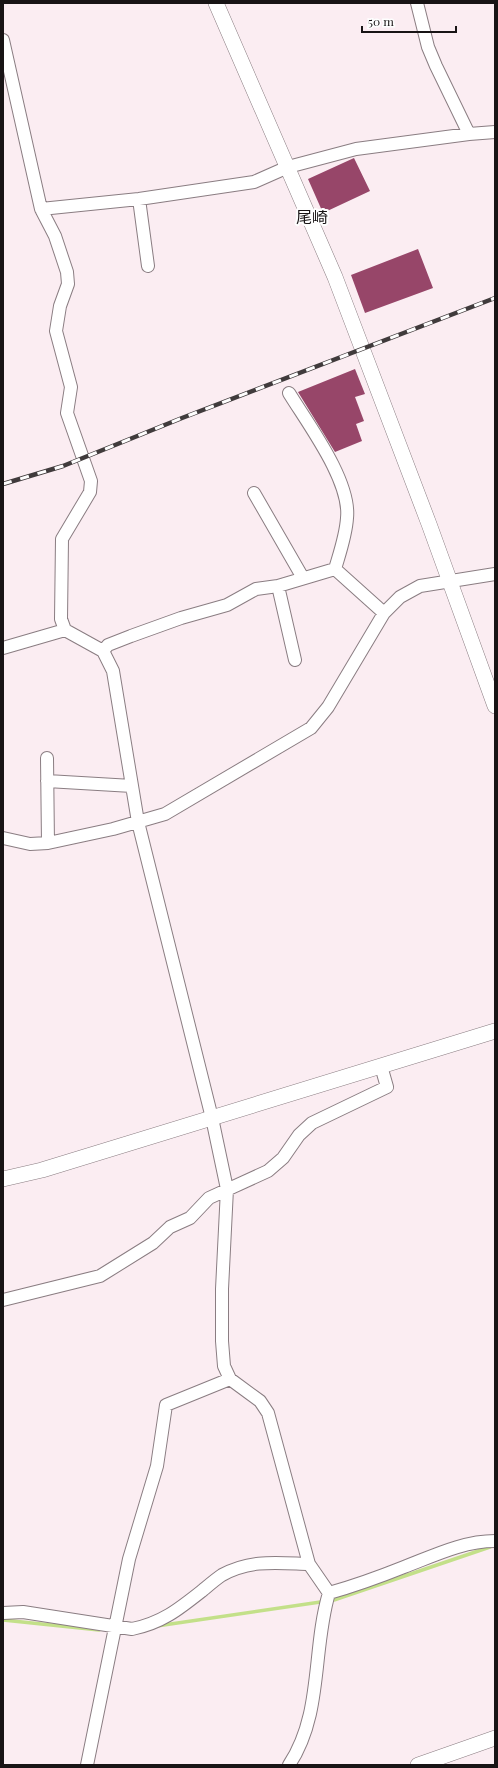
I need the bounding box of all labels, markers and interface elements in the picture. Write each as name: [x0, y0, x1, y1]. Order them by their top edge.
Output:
scale bar: [362, 8, 456, 34]
text: 50 m: [368, 13, 394, 29]
district label: 尾崎: [296, 206, 328, 227]

